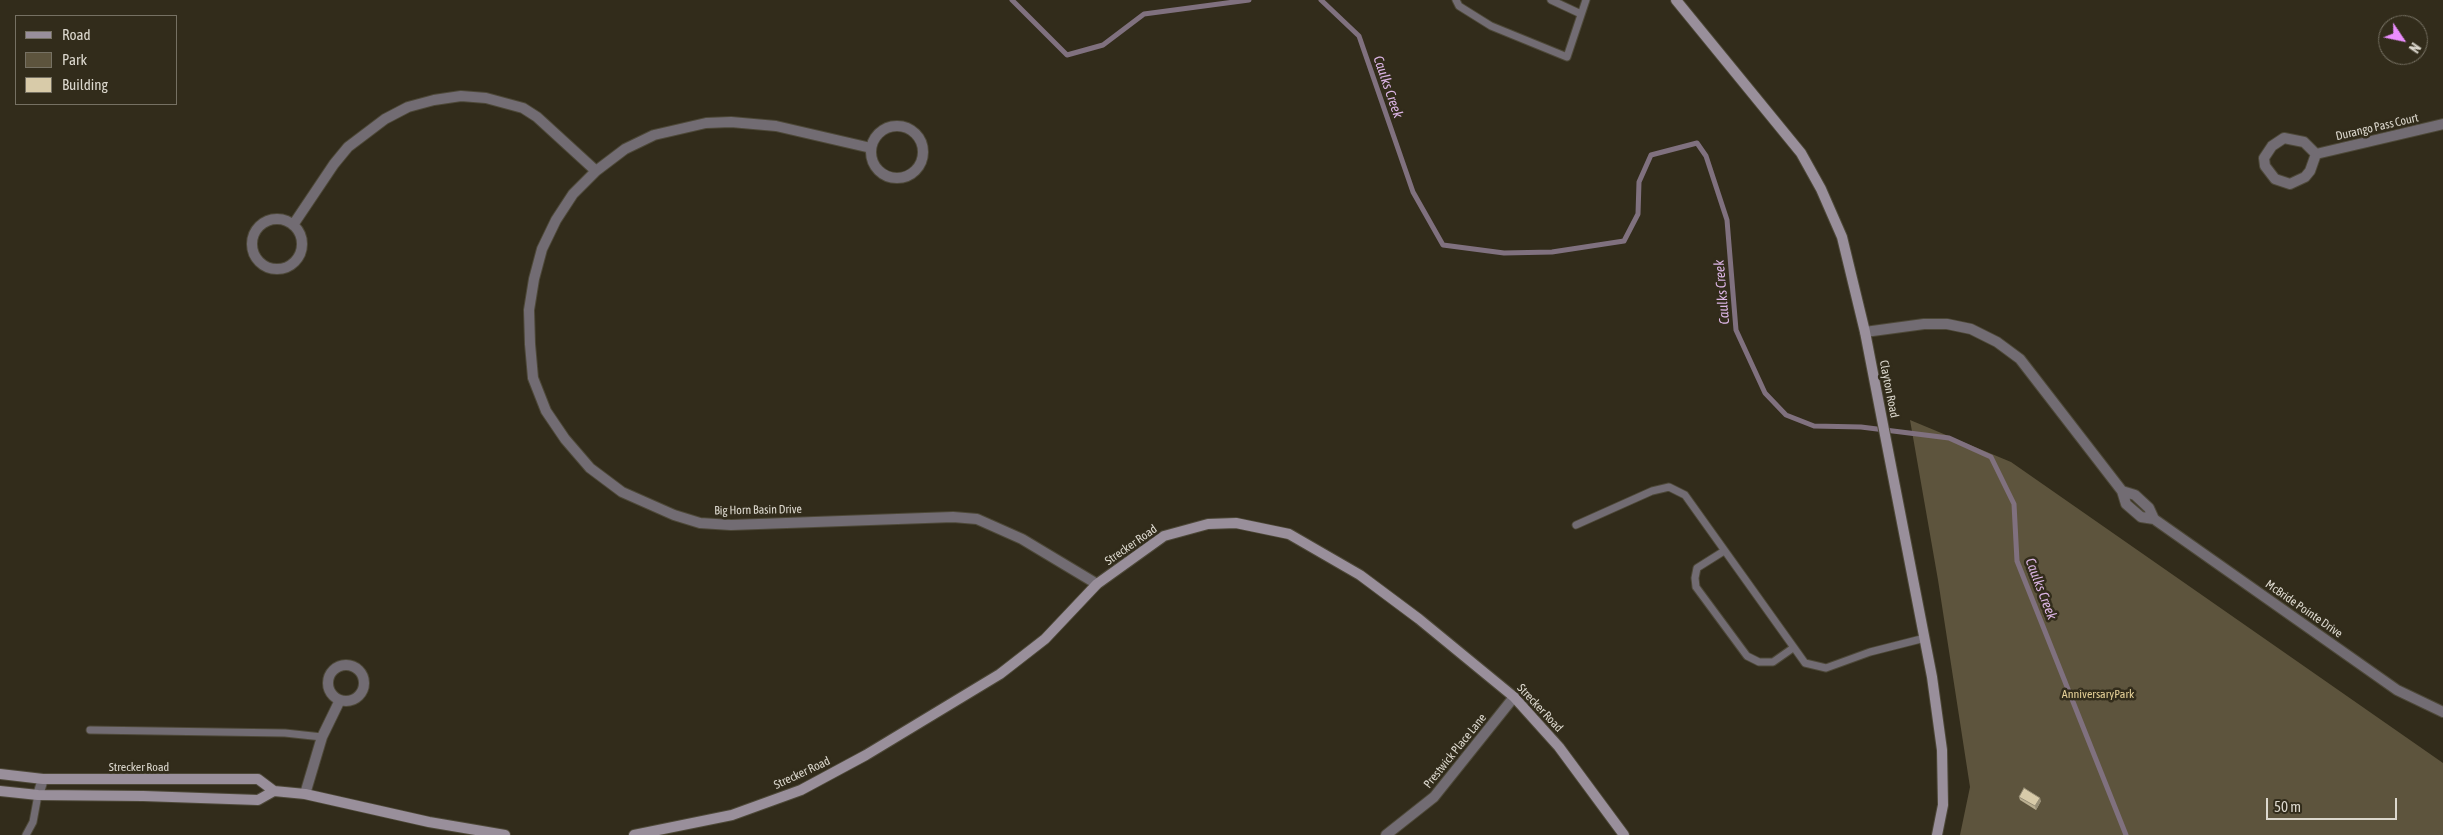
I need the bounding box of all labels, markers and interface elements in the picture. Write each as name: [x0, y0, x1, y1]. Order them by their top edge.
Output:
legend: [15, 15, 178, 105]
north arrow: [2378, 15, 2428, 65]
text: Road: [62, 26, 91, 43]
text: N: [2406, 40, 2424, 56]
text: Park: [62, 51, 87, 68]
water label: Caulks Creek: [1369, 54, 1407, 120]
text: Building: [62, 76, 108, 93]
street label: Durango Pass Court: [2334, 110, 2420, 144]
water label: Caulks Creek: [1711, 259, 1733, 325]
street label: Clayton Road: [1876, 359, 1902, 419]
street label: Big Horn Basin Drive: [714, 502, 802, 518]
street label: Strecker Road: [1102, 522, 1160, 568]
water label: Caulks Creek: [2022, 556, 2060, 622]
street label: McBride Pointe Drive: [2263, 577, 2345, 641]
street label: Strecker Road: [1514, 681, 1566, 735]
park label: AnniversaryPark: [2062, 687, 2134, 701]
street label: Prestwick Place Lane: [1421, 711, 1489, 791]
street label: Strecker Road: [772, 754, 832, 792]
street label: Strecker Road: [109, 760, 169, 774]
scale bar: [2268, 788, 2399, 820]
text: 50 m: [2274, 798, 2301, 815]

